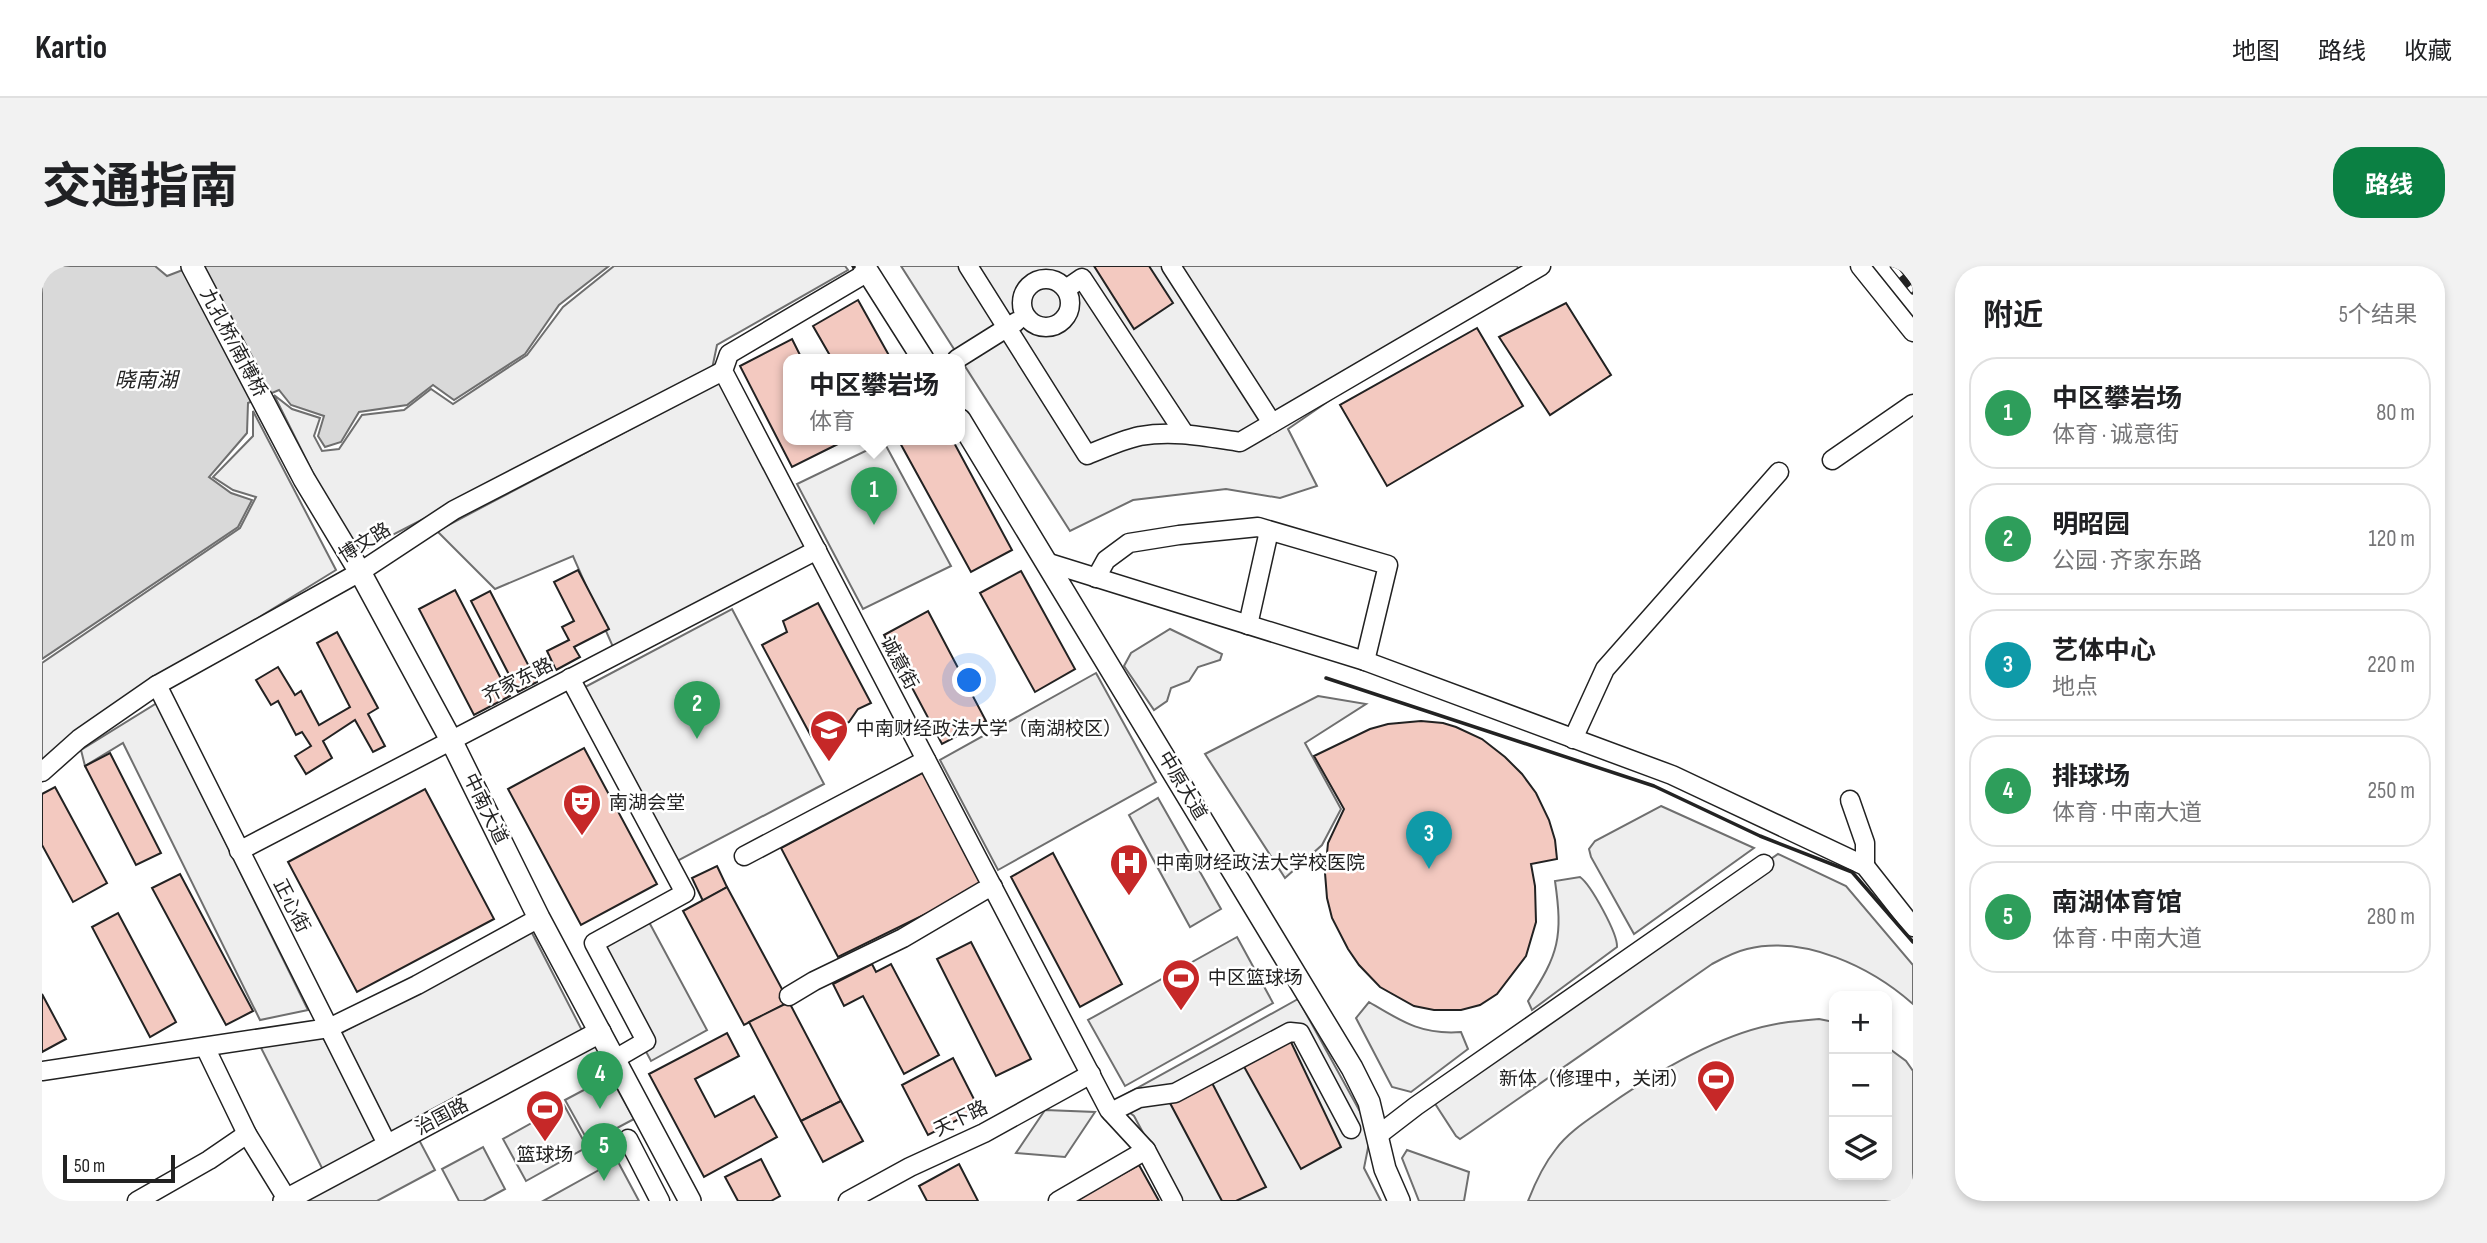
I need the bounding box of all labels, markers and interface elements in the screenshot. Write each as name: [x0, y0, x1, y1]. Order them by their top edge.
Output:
text: Kartio: [35, 28, 107, 68]
text: 地图: [2232, 37, 2280, 66]
text: 路线: [2318, 37, 2366, 66]
text: 收藏: [2404, 37, 2452, 66]
button: 路线: [2333, 147, 2445, 218]
text: 交通指南: [42, 159, 238, 218]
street label: 九孔桥/南博桥: [195, 285, 271, 401]
text: 附近: [1983, 298, 2043, 334]
text: 5个结果: [2339, 301, 2417, 329]
popup: [783, 354, 965, 445]
water label: 晓南湖: [115, 368, 180, 393]
text: 中区攀岩场: [809, 371, 939, 402]
text: 中区攀岩场: [2052, 384, 2182, 415]
text: 1: [2003, 399, 2013, 427]
text: 80 m: [2376, 399, 2415, 427]
text: 体育: [809, 408, 855, 436]
text: 体育 · 诚意街: [2052, 421, 2179, 449]
pin: 1: [851, 467, 897, 525]
text: 明昭园: [2052, 510, 2130, 541]
street label: 博文路: [335, 518, 395, 568]
text: 2: [2003, 525, 2013, 553]
text: 120 m: [2369, 525, 2415, 553]
text: 公园 · 齐家东路: [2052, 547, 2202, 575]
street label: 诚意街: [875, 632, 923, 694]
text: 艺体中心: [2052, 636, 2156, 667]
text: 3: [2003, 651, 2013, 679]
text: 220 m: [2367, 651, 2415, 679]
street label: 齐家东路: [479, 653, 557, 709]
your location: [952, 663, 986, 697]
text: 地点: [2052, 673, 2098, 701]
pin: 2: [674, 681, 720, 739]
school or university icon: 中南财经政法大学（南湖校区）: [808, 708, 850, 763]
place label: 中南财经政法大学（南湖校区）: [856, 718, 1122, 741]
street label: 中原大道: [1153, 747, 1211, 825]
text: 排球场: [2052, 762, 2130, 793]
street label: 中南大道: [458, 770, 512, 848]
text: 4: [2003, 777, 2013, 805]
text: 250 m: [2368, 777, 2415, 805]
theatre icon: 南湖会堂: [561, 782, 603, 837]
place label: 南湖会堂: [609, 792, 685, 815]
text: 体育 · 中南大道: [2052, 799, 2202, 827]
pin: 3: [1406, 811, 1452, 869]
hospital icon: 中南财经政法大学校医院: [1108, 842, 1150, 897]
place label: 中南财经政法大学校医院: [1156, 852, 1365, 875]
street label: 正心街: [268, 875, 314, 937]
text: 南湖体育馆: [2052, 888, 2182, 919]
text: 5: [2003, 903, 2013, 931]
text: 280 m: [2367, 903, 2415, 931]
text: 体育 · 中南大道: [2052, 925, 2202, 953]
sports icon: 中区篮球场: [1160, 957, 1202, 1012]
place label: 中区篮球场: [1208, 967, 1303, 990]
map controls: [1829, 991, 1892, 1180]
button: +: [1829, 991, 1892, 1054]
pin: 4: [577, 1051, 623, 1109]
button: −: [1829, 1054, 1892, 1117]
sports icon: 新体（修理中，关闭）: [1695, 1058, 1737, 1113]
place label: 新体（修理中，关闭）: [1499, 1068, 1689, 1091]
sports icon: 篮球场: [524, 1088, 566, 1143]
street label: 治国路: [411, 1093, 473, 1141]
street label: 天下路: [930, 1096, 992, 1142]
button: layers: [1829, 1117, 1892, 1180]
pin: 5: [581, 1123, 627, 1181]
place label: 篮球场: [516, 1144, 574, 1167]
scale bar: [63, 1152, 175, 1184]
text: 50 m: [74, 1155, 105, 1178]

